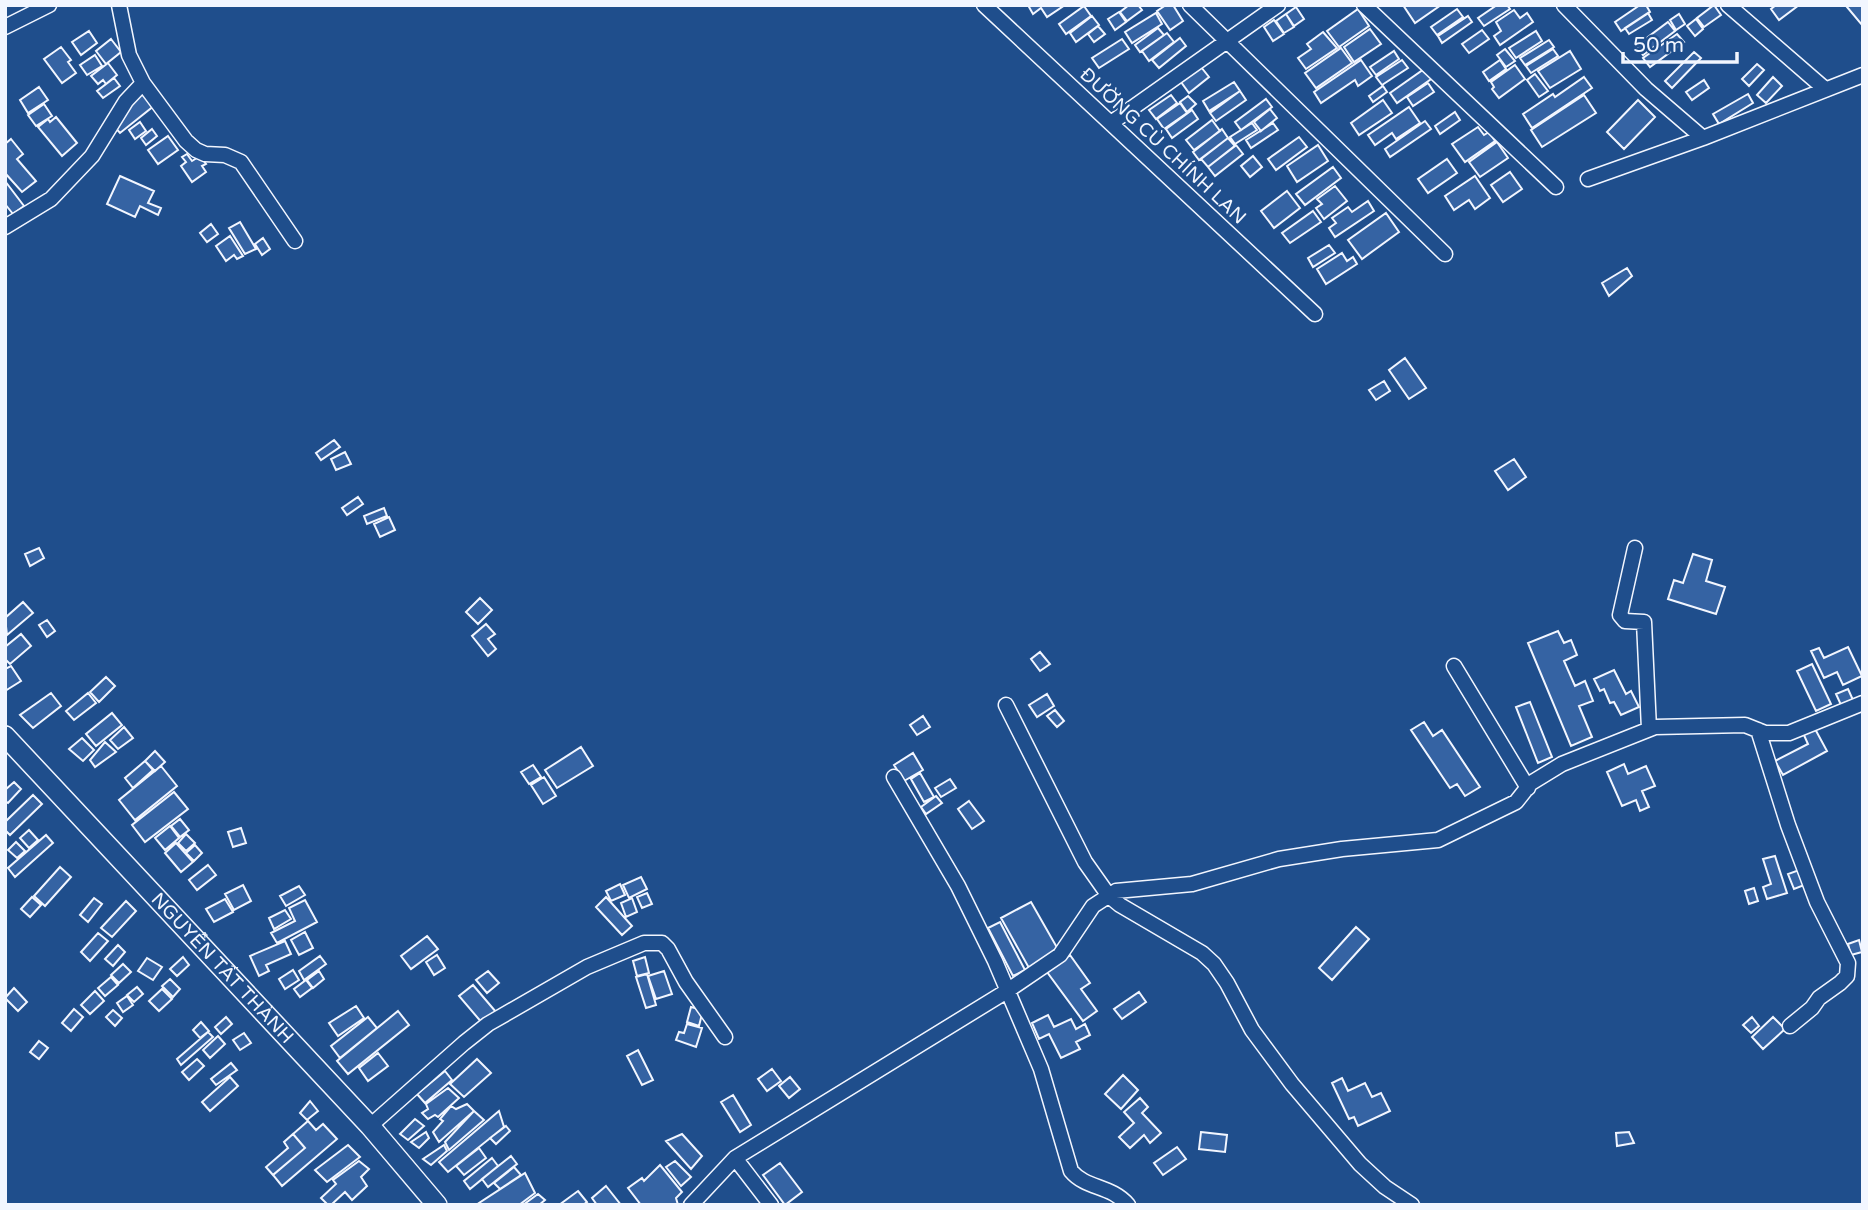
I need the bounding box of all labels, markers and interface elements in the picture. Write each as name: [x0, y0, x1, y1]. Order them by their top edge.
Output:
scale bar: [1623, 21, 1737, 65]
text: 50 m: [1633, 33, 1684, 58]
street label: ĐƯỜNG CÙ CHÍNH LAN: [1075, 63, 1251, 229]
street label: NGUYỄN TẤT THÀNH: [147, 888, 298, 1048]

